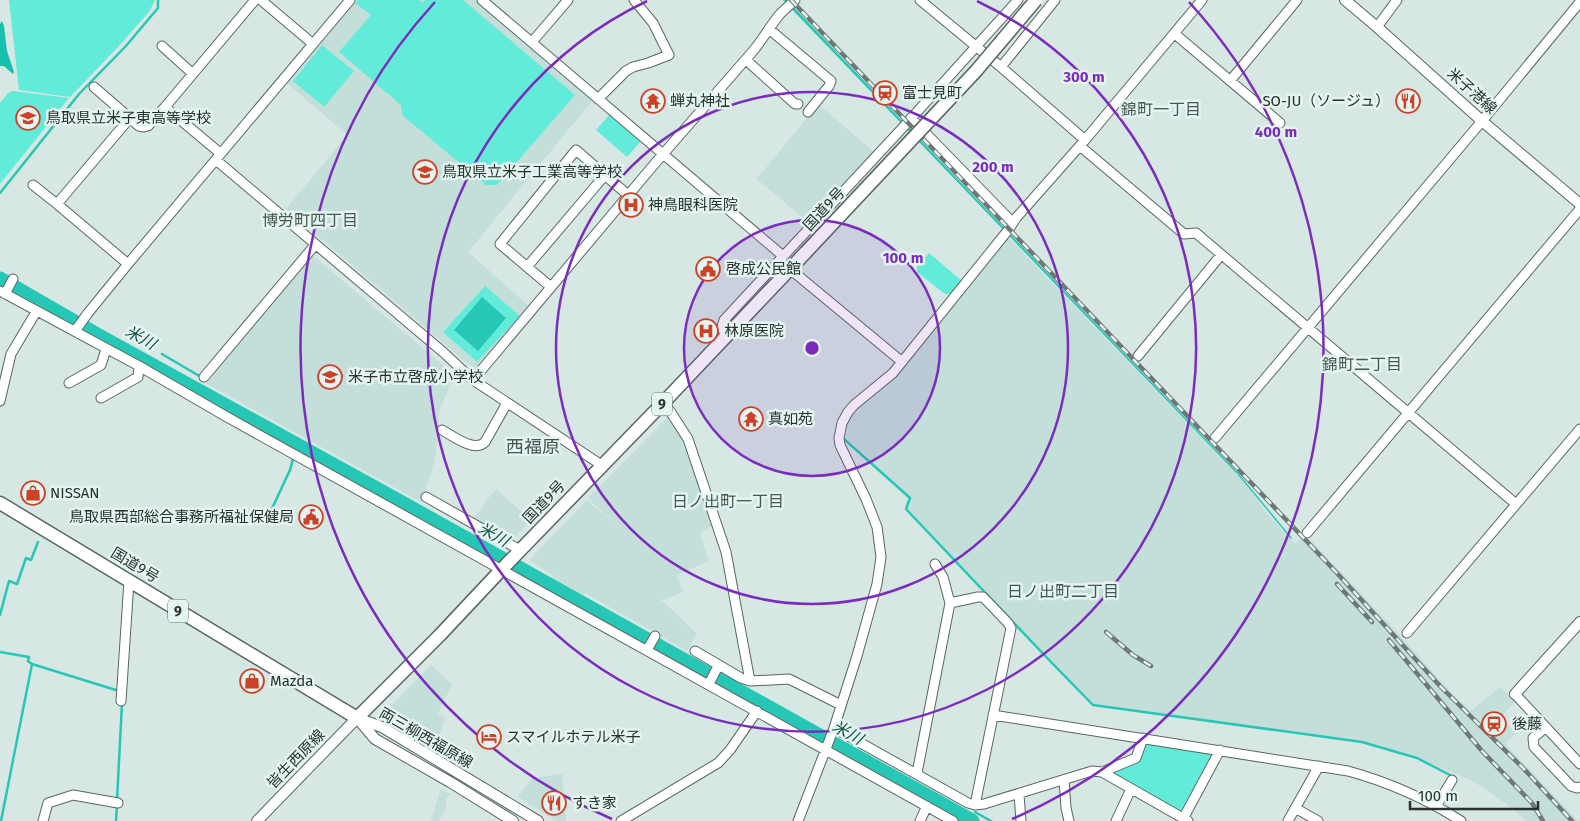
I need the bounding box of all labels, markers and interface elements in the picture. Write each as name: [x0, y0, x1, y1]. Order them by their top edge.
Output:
street label: 米子港線: [1444, 64, 1500, 118]
text: 300 m: [1062, 68, 1105, 86]
station icon: 富士見町: [872, 80, 898, 106]
place label: 富士見町: [902, 84, 962, 102]
temple icon: 蝉丸神社: [640, 88, 666, 114]
restaurant icon: SO-JU（ソージュ）: [1395, 88, 1421, 114]
place label: 蝉丸神社: [670, 92, 730, 110]
place label: SO-JU（ソージュ）: [1262, 92, 1390, 110]
district label: 錦町一丁目: [1121, 100, 1201, 119]
school or university icon: 鳥取県立米子東高等学校: [15, 105, 41, 131]
place label: 鳥取県立米子東高等学校: [46, 109, 211, 127]
text: 400 m: [1255, 123, 1297, 141]
text: 200 m: [972, 158, 1014, 176]
school or university icon: 鳥取県立米子工業高等学校: [412, 159, 438, 185]
place label: 鳥取県立米子工業高等学校: [442, 163, 622, 181]
street label: 国道9号: [799, 184, 849, 234]
hospital icon: 神鳥眼科医院: [618, 192, 644, 218]
place label: 神鳥眼科医院: [648, 196, 738, 214]
district label: 博労町四丁目: [262, 211, 358, 230]
text: 100 m: [883, 249, 923, 267]
public building icon: 啓成公民館: [695, 256, 721, 282]
place label: 啓成公民館: [726, 260, 801, 278]
hospital icon: 林原医院: [693, 318, 719, 344]
water label: 米川: [122, 321, 161, 354]
place label: 林原医院: [724, 322, 784, 340]
centre of rings: [803, 339, 821, 357]
district label: 錦町二丁目: [1322, 355, 1402, 374]
school or university icon: 米子市立啓成小学校: [317, 364, 343, 390]
place label: 米子市立啓成小学校: [348, 368, 483, 386]
road number: 9: [652, 392, 672, 416]
temple icon: 真如苑: [738, 406, 764, 432]
place label: 真如苑: [768, 410, 813, 428]
district label: 西福原: [506, 436, 560, 458]
street label: 国道9号: [519, 477, 569, 527]
shop icon: NISSAN: [20, 480, 46, 506]
place label: NISSAN: [50, 484, 100, 502]
district label: 日ノ出町一丁目: [672, 492, 784, 511]
public building icon: 鳥取県西部総合事務所福祉保健局: [298, 504, 324, 530]
place label: 鳥取県西部総合事務所福祉保健局: [69, 508, 294, 526]
water label: 米川: [475, 518, 514, 551]
street label: 国道9号: [108, 544, 162, 586]
district label: 日ノ出町二丁目: [1007, 582, 1119, 601]
road number: 9: [168, 600, 188, 622]
shop icon: Mazda: [239, 668, 265, 694]
place label: Mazda: [270, 672, 313, 690]
street label: 両三柳西福原線: [376, 704, 476, 772]
station icon: 後藤: [1481, 711, 1507, 737]
place label: 後藤: [1512, 715, 1542, 733]
water label: 米川: [829, 716, 868, 749]
hotel icon: スマイルホテル米子: [476, 724, 502, 750]
street label: 皆生西原線: [263, 726, 329, 792]
place label: スマイルホテル米子: [506, 728, 641, 746]
scale bar: [1410, 778, 1538, 810]
text: 100 m: [1418, 787, 1458, 805]
restaurant icon: すき家: [541, 790, 567, 816]
place label: すき家: [572, 794, 617, 812]

